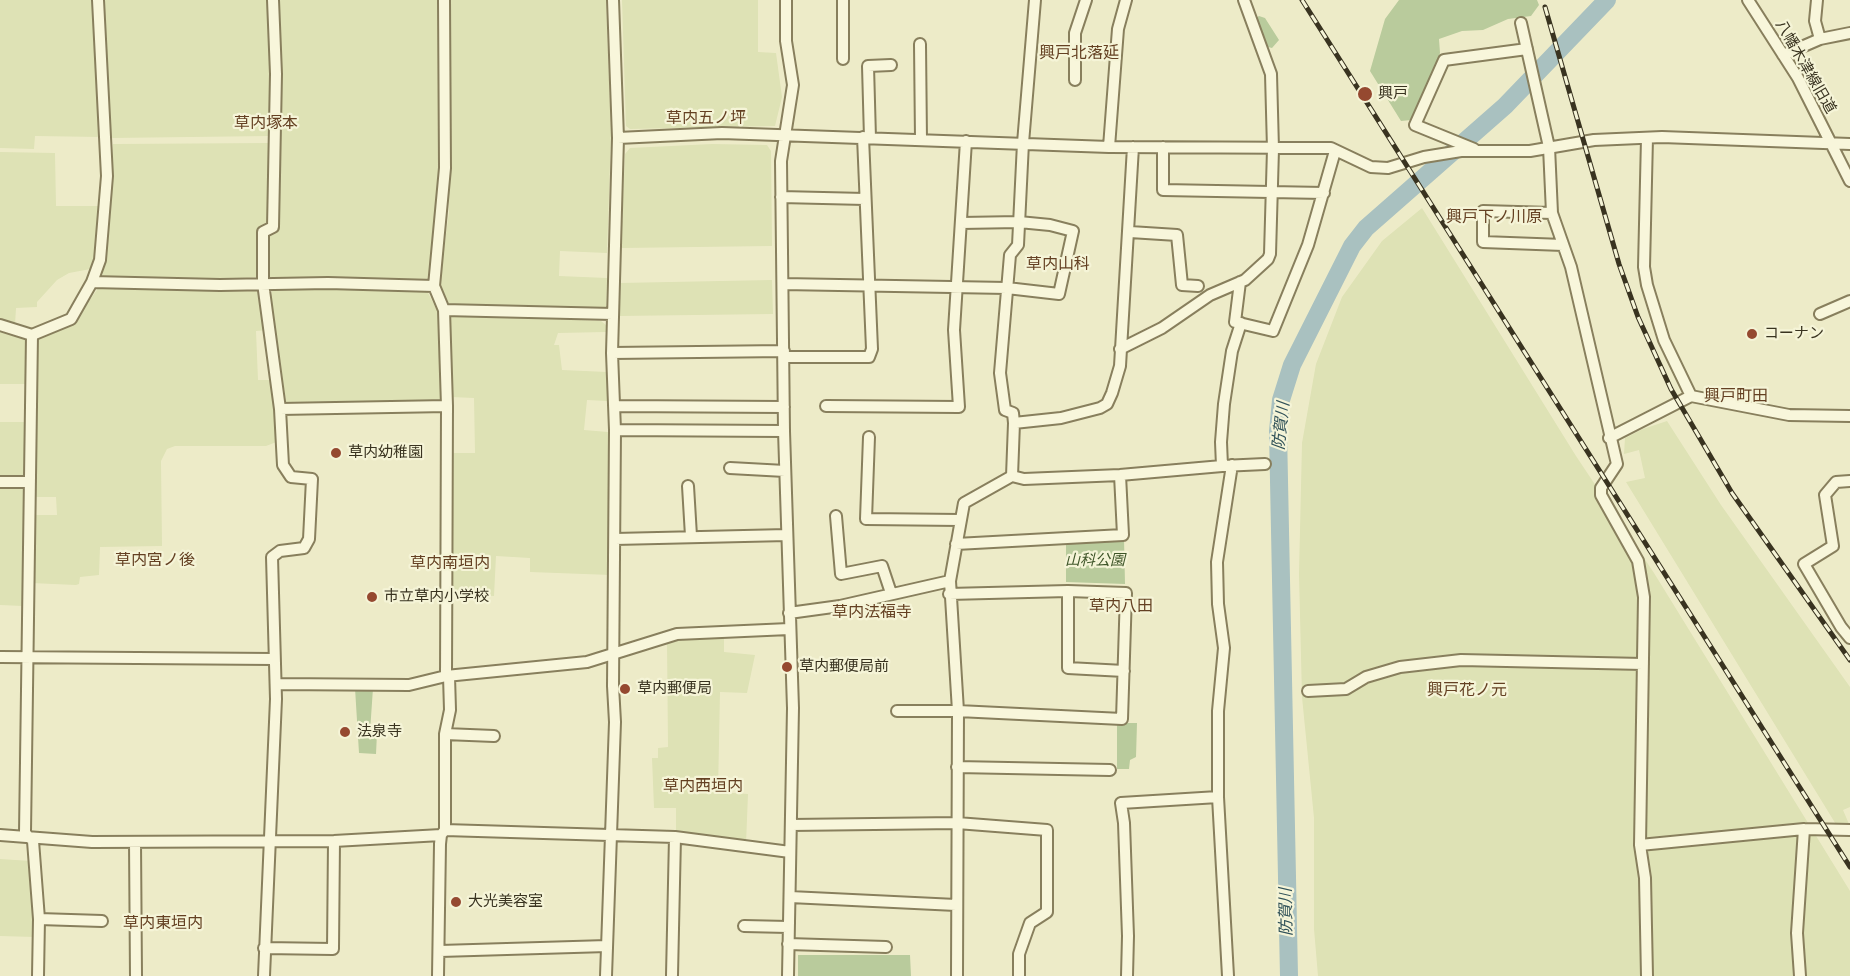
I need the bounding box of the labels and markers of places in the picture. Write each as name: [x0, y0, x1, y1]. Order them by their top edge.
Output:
marker: 興戸: [1356, 85, 1374, 103]
place label: 興戸: [1378, 85, 1408, 103]
place label: コーナン: [1764, 325, 1824, 343]
marker: コーナン: [1745, 327, 1759, 341]
place label: 草内幼稚園: [348, 444, 423, 462]
marker: 草内幼稚園: [329, 446, 343, 460]
place label: 市立草内小学校: [384, 588, 489, 606]
marker: 市立草内小学校: [365, 590, 379, 604]
place label: 草内郵便局前: [799, 658, 889, 676]
marker: 草内郵便局前: [780, 660, 794, 674]
place label: 草内郵便局: [637, 680, 712, 698]
marker: 草内郵便局: [618, 682, 632, 696]
place label: 法泉寺: [357, 723, 402, 741]
marker: 法泉寺: [338, 725, 352, 739]
place label: 大光美容室: [468, 893, 543, 911]
marker: 大光美容室: [449, 895, 463, 909]

